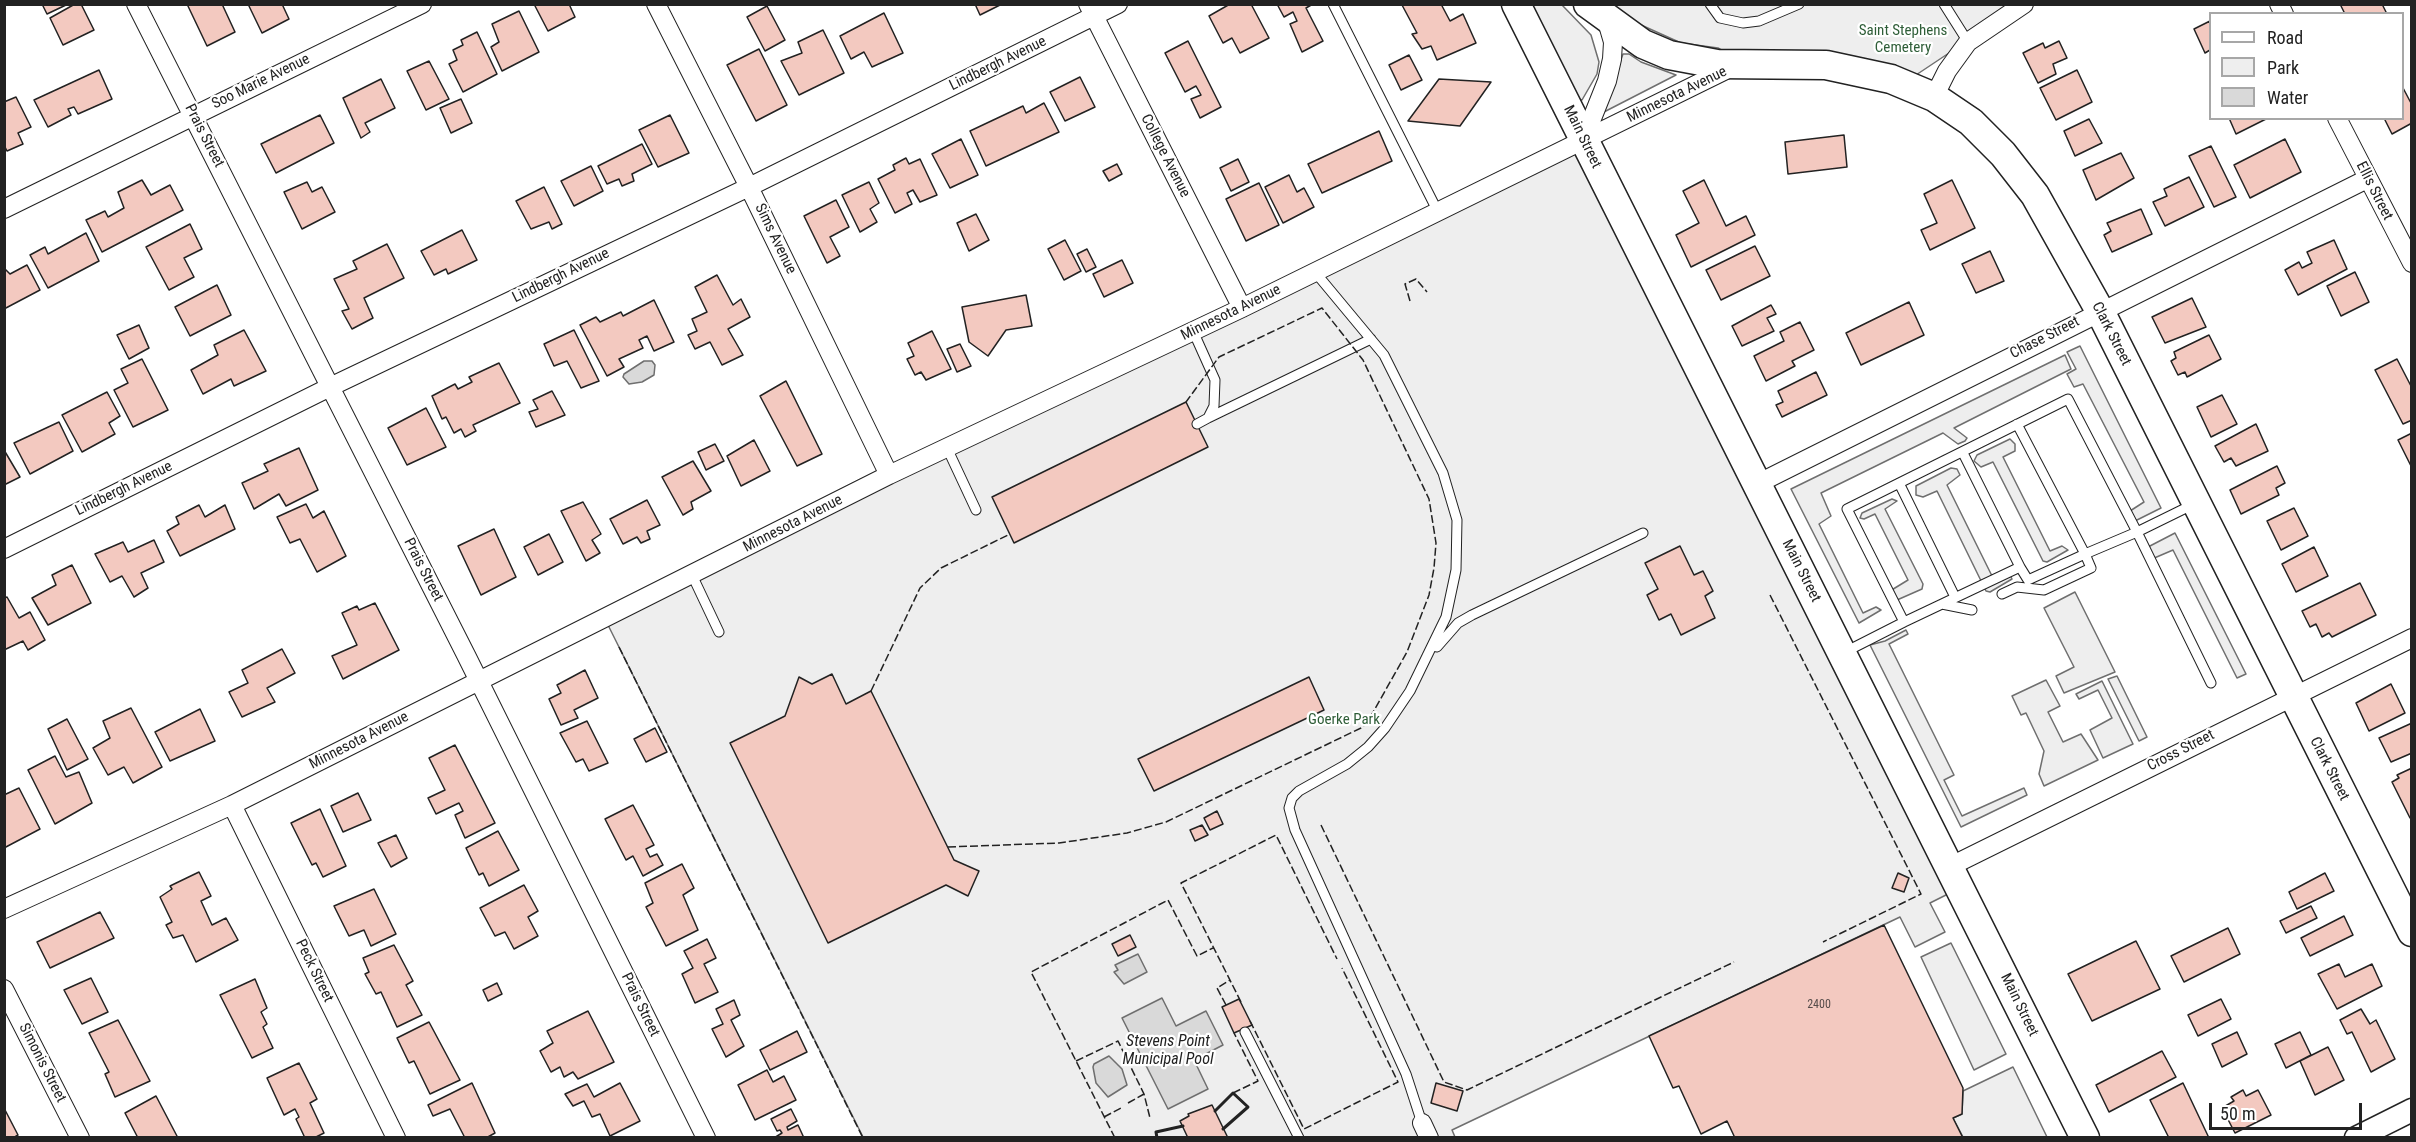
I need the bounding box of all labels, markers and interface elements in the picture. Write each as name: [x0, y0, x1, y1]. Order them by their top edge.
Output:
legend: [2209, 12, 2404, 120]
park label: Saint Stephens Cemetery: [1859, 22, 1947, 57]
text: Road: [2267, 27, 2303, 48]
street label: Lindbergh Avenue: [947, 33, 1049, 95]
street label: Soo Marie Avenue: [209, 51, 313, 113]
text: Park: [2267, 57, 2299, 78]
street label: Minnesota Avenue: [1624, 63, 1730, 127]
text: Water: [2267, 87, 2308, 108]
street label: Prais Street: [180, 101, 228, 171]
street label: Main Street: [1559, 103, 1605, 171]
street label: College Avenue: [1136, 111, 1194, 201]
street label: Ellis Street: [2352, 159, 2396, 223]
street label: Sims Avenue: [750, 201, 800, 277]
street label: Lindbergh Avenue: [510, 245, 612, 307]
street label: Minnesota Avenue: [1178, 281, 1284, 345]
street label: Clark Street: [2087, 299, 2135, 369]
street label: Chase Street: [2007, 313, 2083, 363]
street label: Lindbergh Avenue: [73, 458, 175, 520]
street label: Minnesota Avenue: [740, 491, 846, 557]
street label: Prais Street: [399, 535, 447, 605]
street label: Main Street: [1778, 537, 1824, 605]
street label: Minnesota Avenue: [306, 708, 412, 774]
park label: Goerke Park: [1308, 711, 1380, 729]
street label: Cross Street: [2145, 726, 2217, 776]
street label: Clark Street: [2305, 734, 2353, 804]
street label: Peck Street: [291, 937, 337, 1005]
street label: Prais Street: [617, 970, 663, 1040]
street label: Main Street: [1996, 971, 2042, 1039]
house number: 2400: [1807, 998, 1831, 1012]
street label: Simonis Street: [14, 1021, 70, 1105]
water label: Stevens Point Municipal Pool: [1123, 1032, 1213, 1070]
scale bar: [2212, 1091, 2365, 1129]
text: 50 m: [2220, 1103, 2255, 1124]

